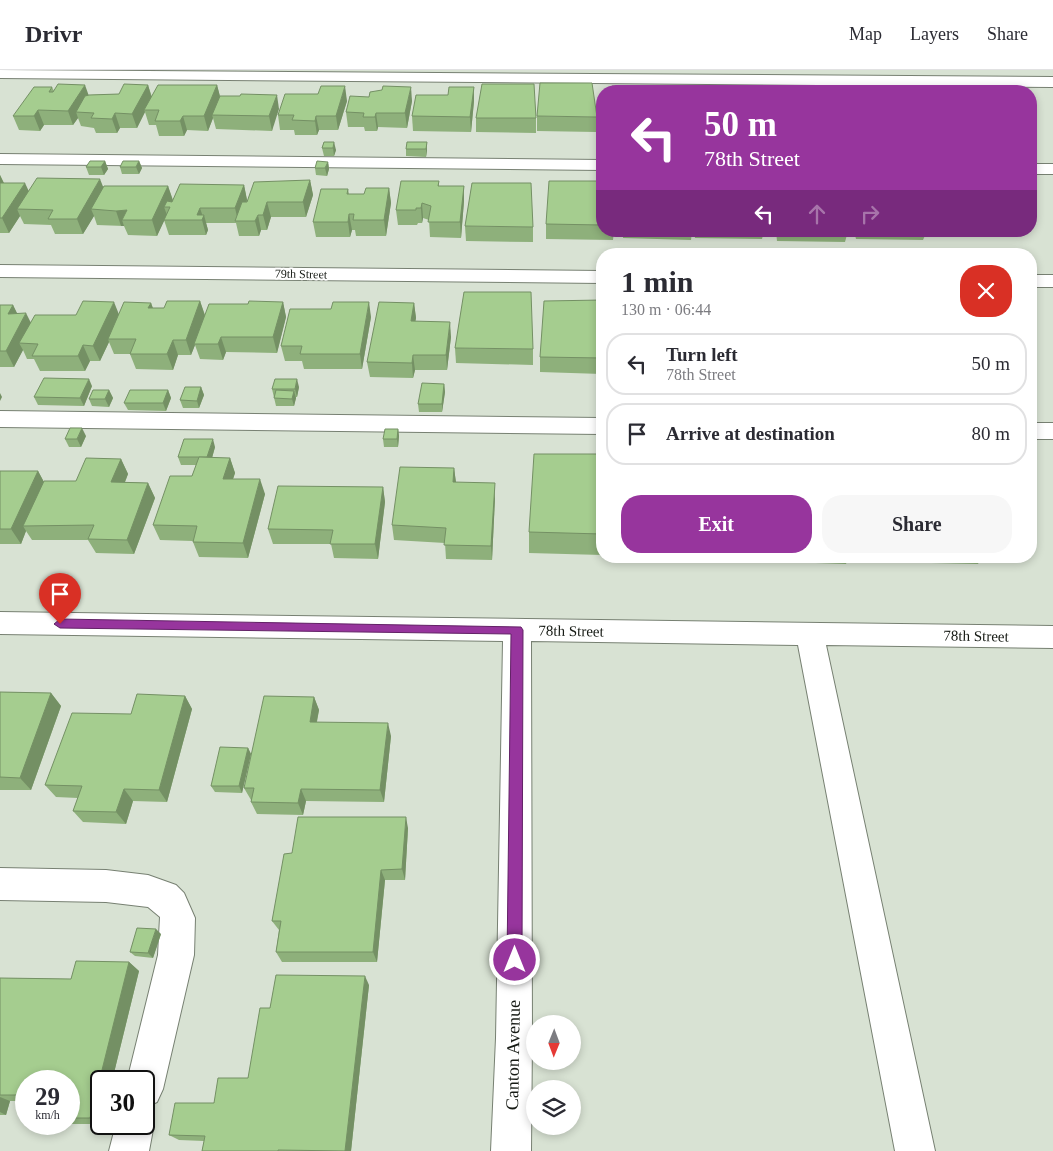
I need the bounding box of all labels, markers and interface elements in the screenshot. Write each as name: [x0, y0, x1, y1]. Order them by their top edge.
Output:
text: Drivr: [25, 21, 82, 47]
text: Map: [849, 24, 882, 44]
text: Layers: [910, 24, 959, 44]
text: Share: [987, 24, 1028, 44]
icon: left: [621, 105, 686, 170]
text: 50 m: [704, 105, 777, 144]
text: 78th Street: [704, 146, 800, 171]
icon: left: [750, 200, 778, 228]
icon: ahead: [803, 200, 831, 228]
icon: right: [856, 200, 884, 228]
text: 1 min: [621, 265, 694, 298]
button: close: [960, 265, 1012, 317]
street label: 79th Street: [275, 267, 328, 281]
text: 130 m · 06:44: [621, 301, 711, 318]
text: Turn left: [666, 344, 738, 365]
icon: left: [623, 350, 651, 378]
text: 50 m: [971, 353, 1010, 374]
text: 78th Street: [666, 366, 736, 383]
icon: arrive: [623, 420, 651, 448]
text: Arrive at destination: [666, 423, 835, 444]
text: 80 m: [971, 423, 1010, 444]
button: Exit: [621, 495, 812, 553]
button: Share: [822, 495, 1012, 553]
pin: [39, 573, 81, 624]
icon: arrive: [46, 580, 74, 608]
street label: 78th Street: [538, 622, 605, 640]
street label: 78th Street: [943, 627, 1010, 645]
position arrow: [488, 933, 540, 985]
street label: Canton Avenue: [502, 1000, 524, 1110]
north arrow: [526, 1015, 581, 1070]
map controls: [526, 1015, 581, 1135]
speed limit sign: 30: [90, 1070, 155, 1135]
button: layers: [526, 1080, 581, 1135]
text: 29: [35, 1083, 60, 1110]
text: km/h: [35, 1108, 60, 1122]

